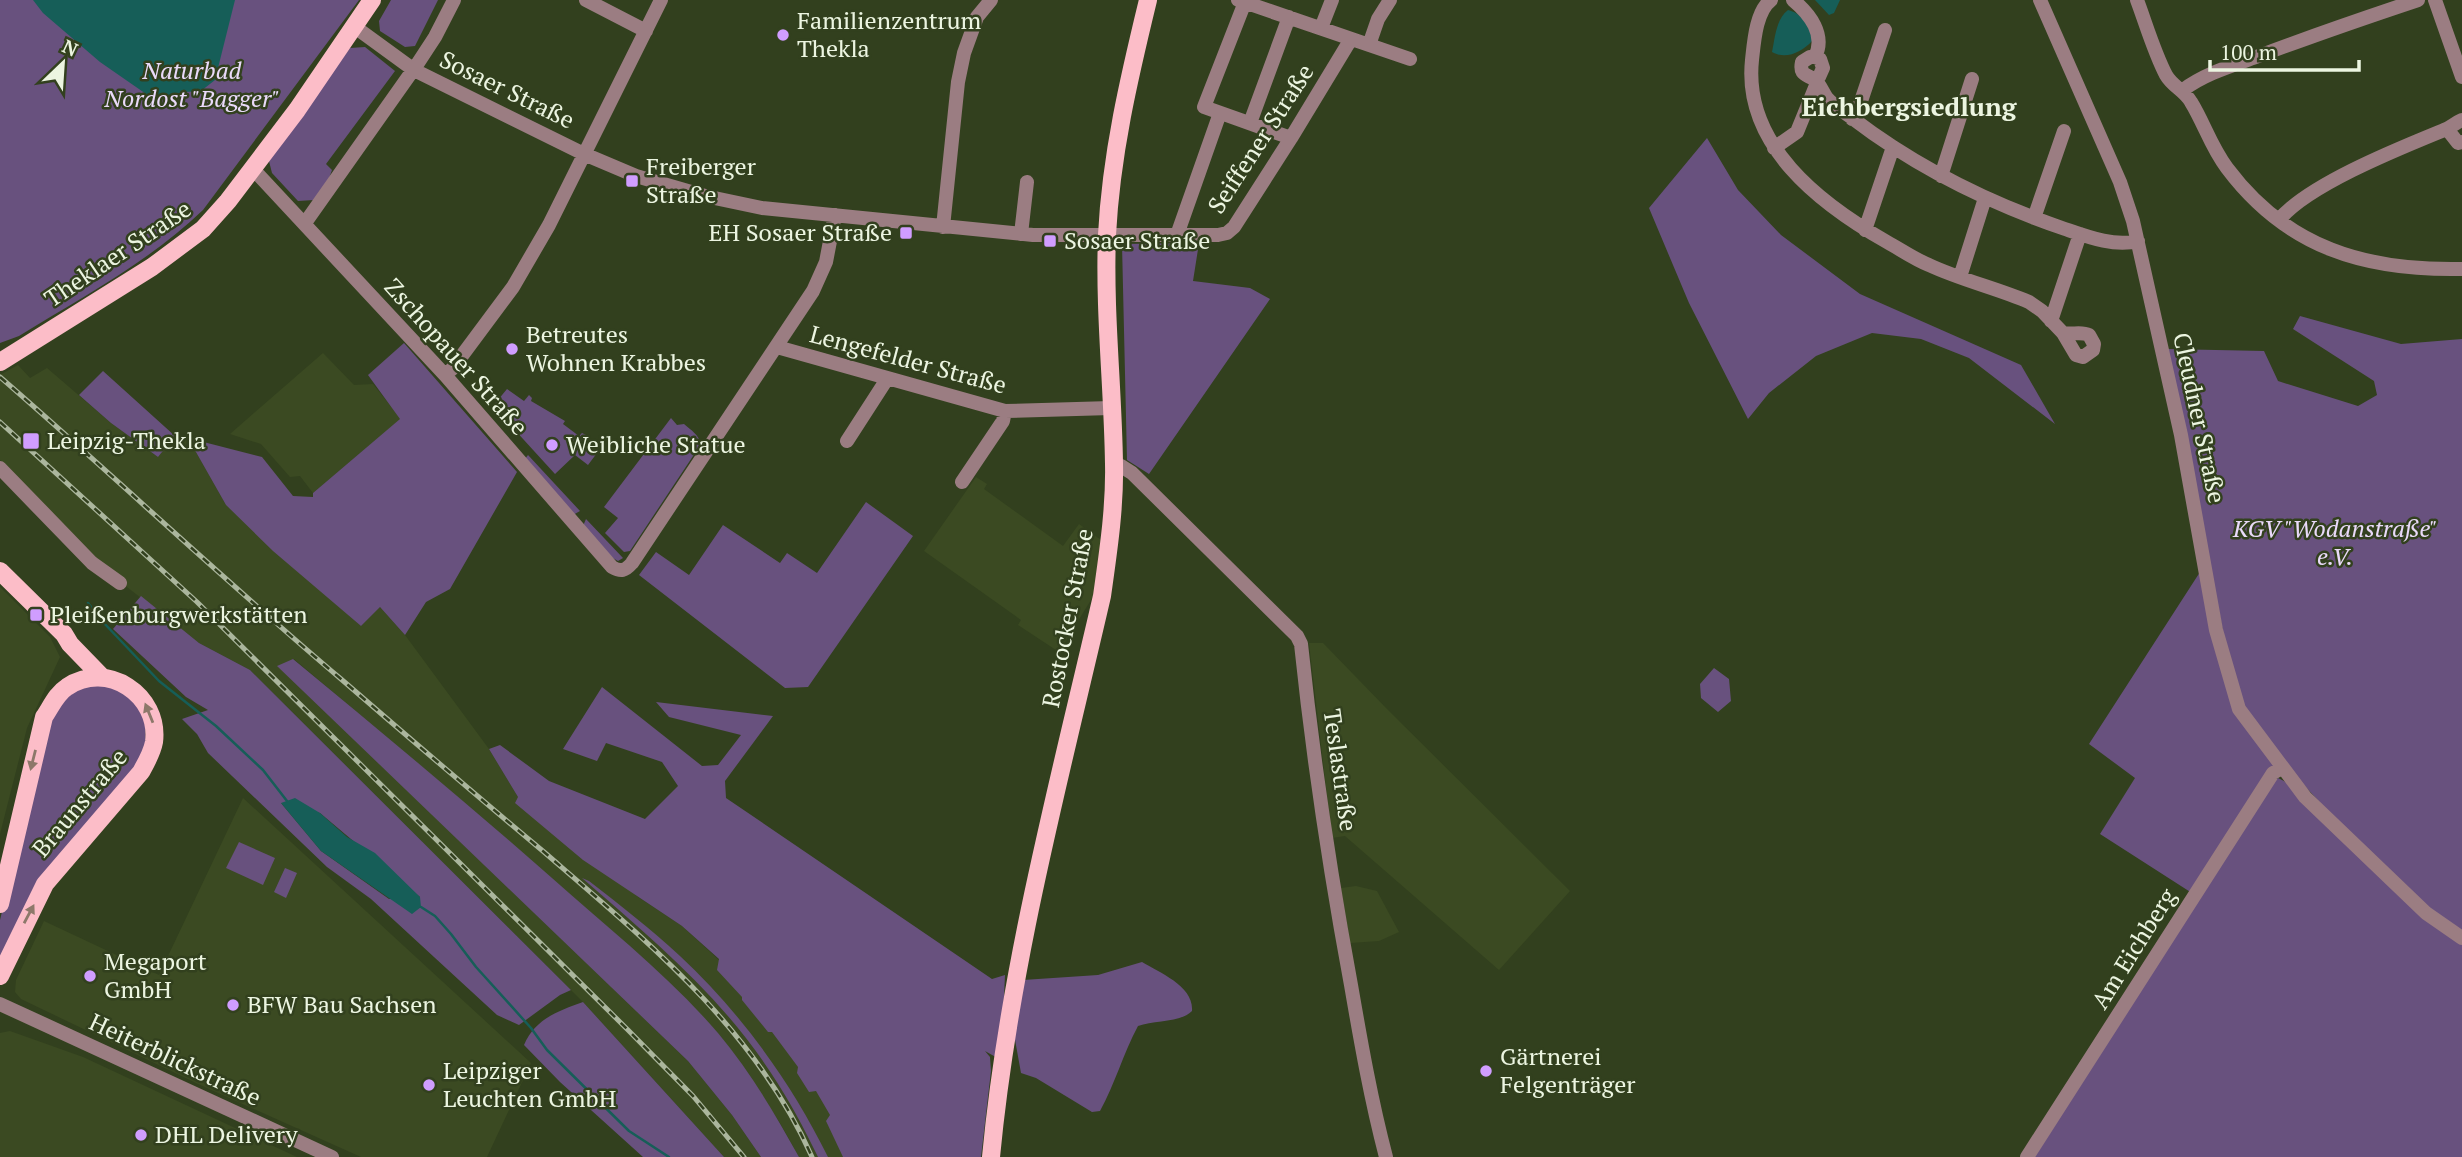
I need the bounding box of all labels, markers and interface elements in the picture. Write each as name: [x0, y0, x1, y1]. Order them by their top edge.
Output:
place label: Familienzentrum Thekla: [797, 4, 982, 64]
marker: Familienzentrum Thekla: [775, 27, 791, 43]
north arrow: [28, 28, 98, 98]
scale bar: [2210, 28, 2359, 72]
text: N: [59, 33, 83, 62]
text: 100 m: [2220, 38, 2277, 66]
street label: Sosaer Straße: [435, 43, 580, 136]
park label: Naturbad Nordost "Bagger": [104, 54, 279, 114]
street label: Seiffener Straße: [1200, 58, 1320, 219]
district label: Eichbergsiedlung: [1802, 89, 2018, 123]
place label: Freiberger Straße: [646, 150, 757, 210]
marker: Freiberger Straße: [624, 173, 640, 189]
street label: Theklaer Straße: [38, 192, 197, 314]
place label: EH Sosaer Straße: [708, 216, 892, 248]
place label: Sosaer Straße: [1064, 224, 1210, 256]
marker: EH Sosaer Straße: [898, 225, 914, 241]
marker: Sosaer Straße: [1042, 233, 1058, 249]
street label: Zschopauer Straße: [378, 271, 536, 442]
street label: Lengefelder Straße: [806, 317, 1010, 401]
place label: Betreutes Wohnen Krabbes: [526, 318, 706, 378]
street label: Cleudner Straße: [2166, 330, 2234, 506]
marker: Betreutes Wohnen Krabbes: [504, 341, 520, 357]
place label: Leipzig-Thekla: [47, 424, 206, 456]
place label: Weibliche Statue: [566, 428, 746, 460]
marker: Leipzig-Thekla: [21, 431, 41, 451]
marker: Weibliche Statue: [544, 437, 560, 453]
park label: KGV "Wodanstraße" e.V.: [2232, 512, 2437, 572]
street label: Rostocker Straße: [1034, 526, 1100, 710]
place label: Pleißenburgwerkstätten: [50, 598, 308, 630]
marker: Pleißenburgwerkstätten: [28, 607, 44, 623]
one-way arrow: [143, 702, 154, 723]
street label: Teslastraße: [1317, 707, 1365, 833]
street label: Braunstraße: [25, 741, 134, 863]
one-way arrow: [27, 749, 38, 771]
street label: Am Eichberg: [2083, 882, 2183, 1015]
one-way arrow: [23, 904, 34, 924]
place label: Megaport GmbH: [104, 945, 207, 1005]
marker: Megaport GmbH: [82, 968, 98, 984]
place label: BFW Bau Sachsen: [247, 988, 437, 1020]
marker: BFW Bau Sachsen: [225, 997, 241, 1013]
street label: Heiterblickstraße: [84, 1005, 267, 1113]
place label: Gärtnerei Felgenträger: [1500, 1040, 1636, 1100]
place label: Leipziger Leuchten GmbH: [443, 1054, 616, 1114]
marker: Gärtnerei Felgenträger: [1478, 1063, 1494, 1079]
marker: Leipziger Leuchten GmbH: [421, 1077, 437, 1093]
place label: DHL Delivery: [155, 1118, 298, 1150]
marker: DHL Delivery: [133, 1127, 149, 1143]

